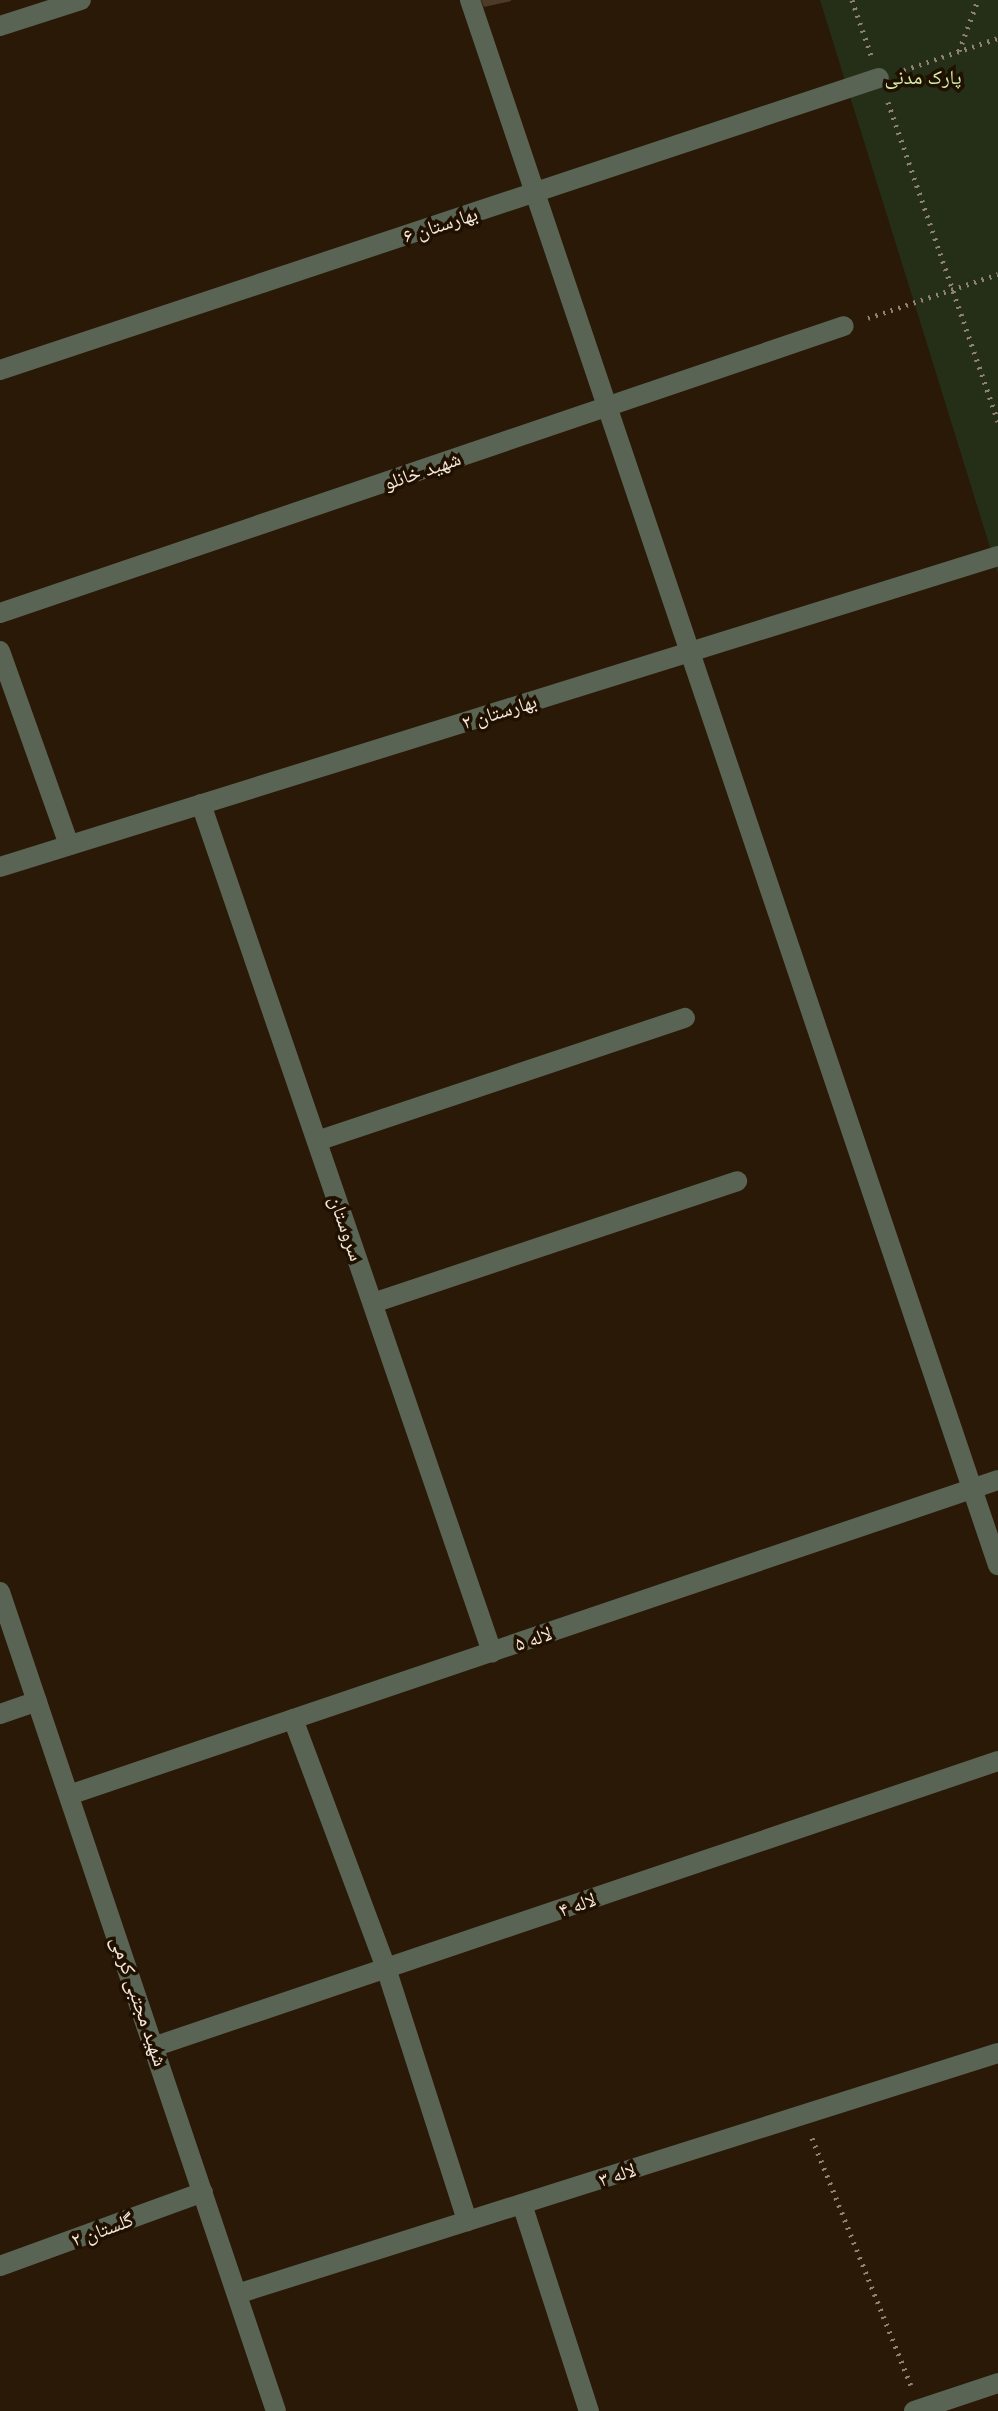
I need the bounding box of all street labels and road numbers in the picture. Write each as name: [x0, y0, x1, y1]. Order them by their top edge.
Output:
street label: بهارستان ۶: [400, 201, 480, 247]
street label: شهید خانلو: [380, 446, 464, 494]
street label: بهارستان ۲: [459, 688, 539, 734]
street label: سروستان: [325, 1192, 369, 1264]
street label: لاله ۵: [511, 1621, 555, 1655]
street label: لاله ۴: [555, 1887, 599, 1921]
street label: شهید مجتبی کرمی: [106, 1933, 174, 2069]
street label: لاله ۳: [595, 2157, 639, 2191]
street label: گلستان ۲: [68, 2207, 136, 2251]

